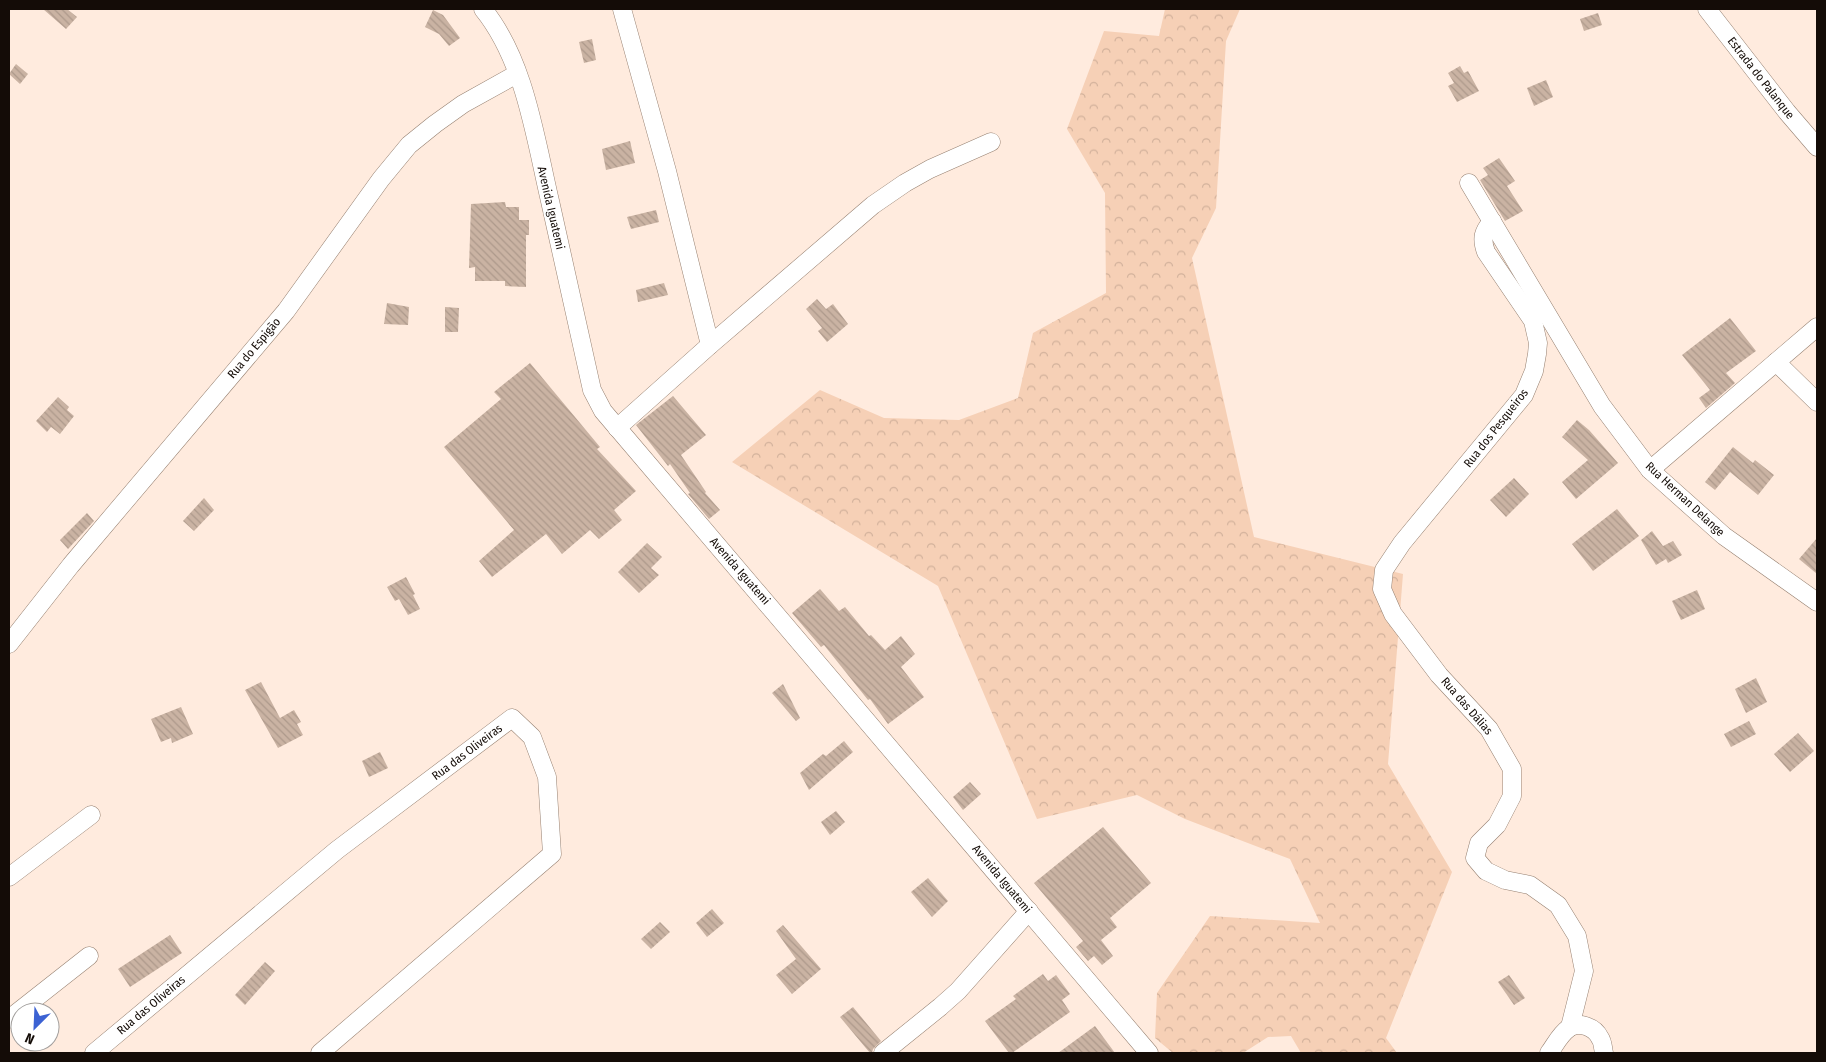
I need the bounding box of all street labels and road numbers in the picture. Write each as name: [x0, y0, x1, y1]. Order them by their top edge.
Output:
street label: Estrada do Palanque: [1725, 34, 1797, 122]
street label: Avenida Iguatemi: [535, 165, 567, 251]
street label: Rua do Espigão: [225, 315, 283, 381]
street label: Rua dos Pesqueiros: [1461, 386, 1531, 470]
street label: Rua Herman Delange: [1643, 459, 1727, 539]
street label: Avenida Iguatemi: [707, 534, 773, 608]
street label: Rua das Dálias: [1438, 674, 1496, 738]
street label: Rua das Oliveiras: [429, 721, 505, 783]
street label: Avenida Iguatemi: [969, 842, 1035, 916]
street label: Rua das Oliveiras: [114, 973, 188, 1037]

